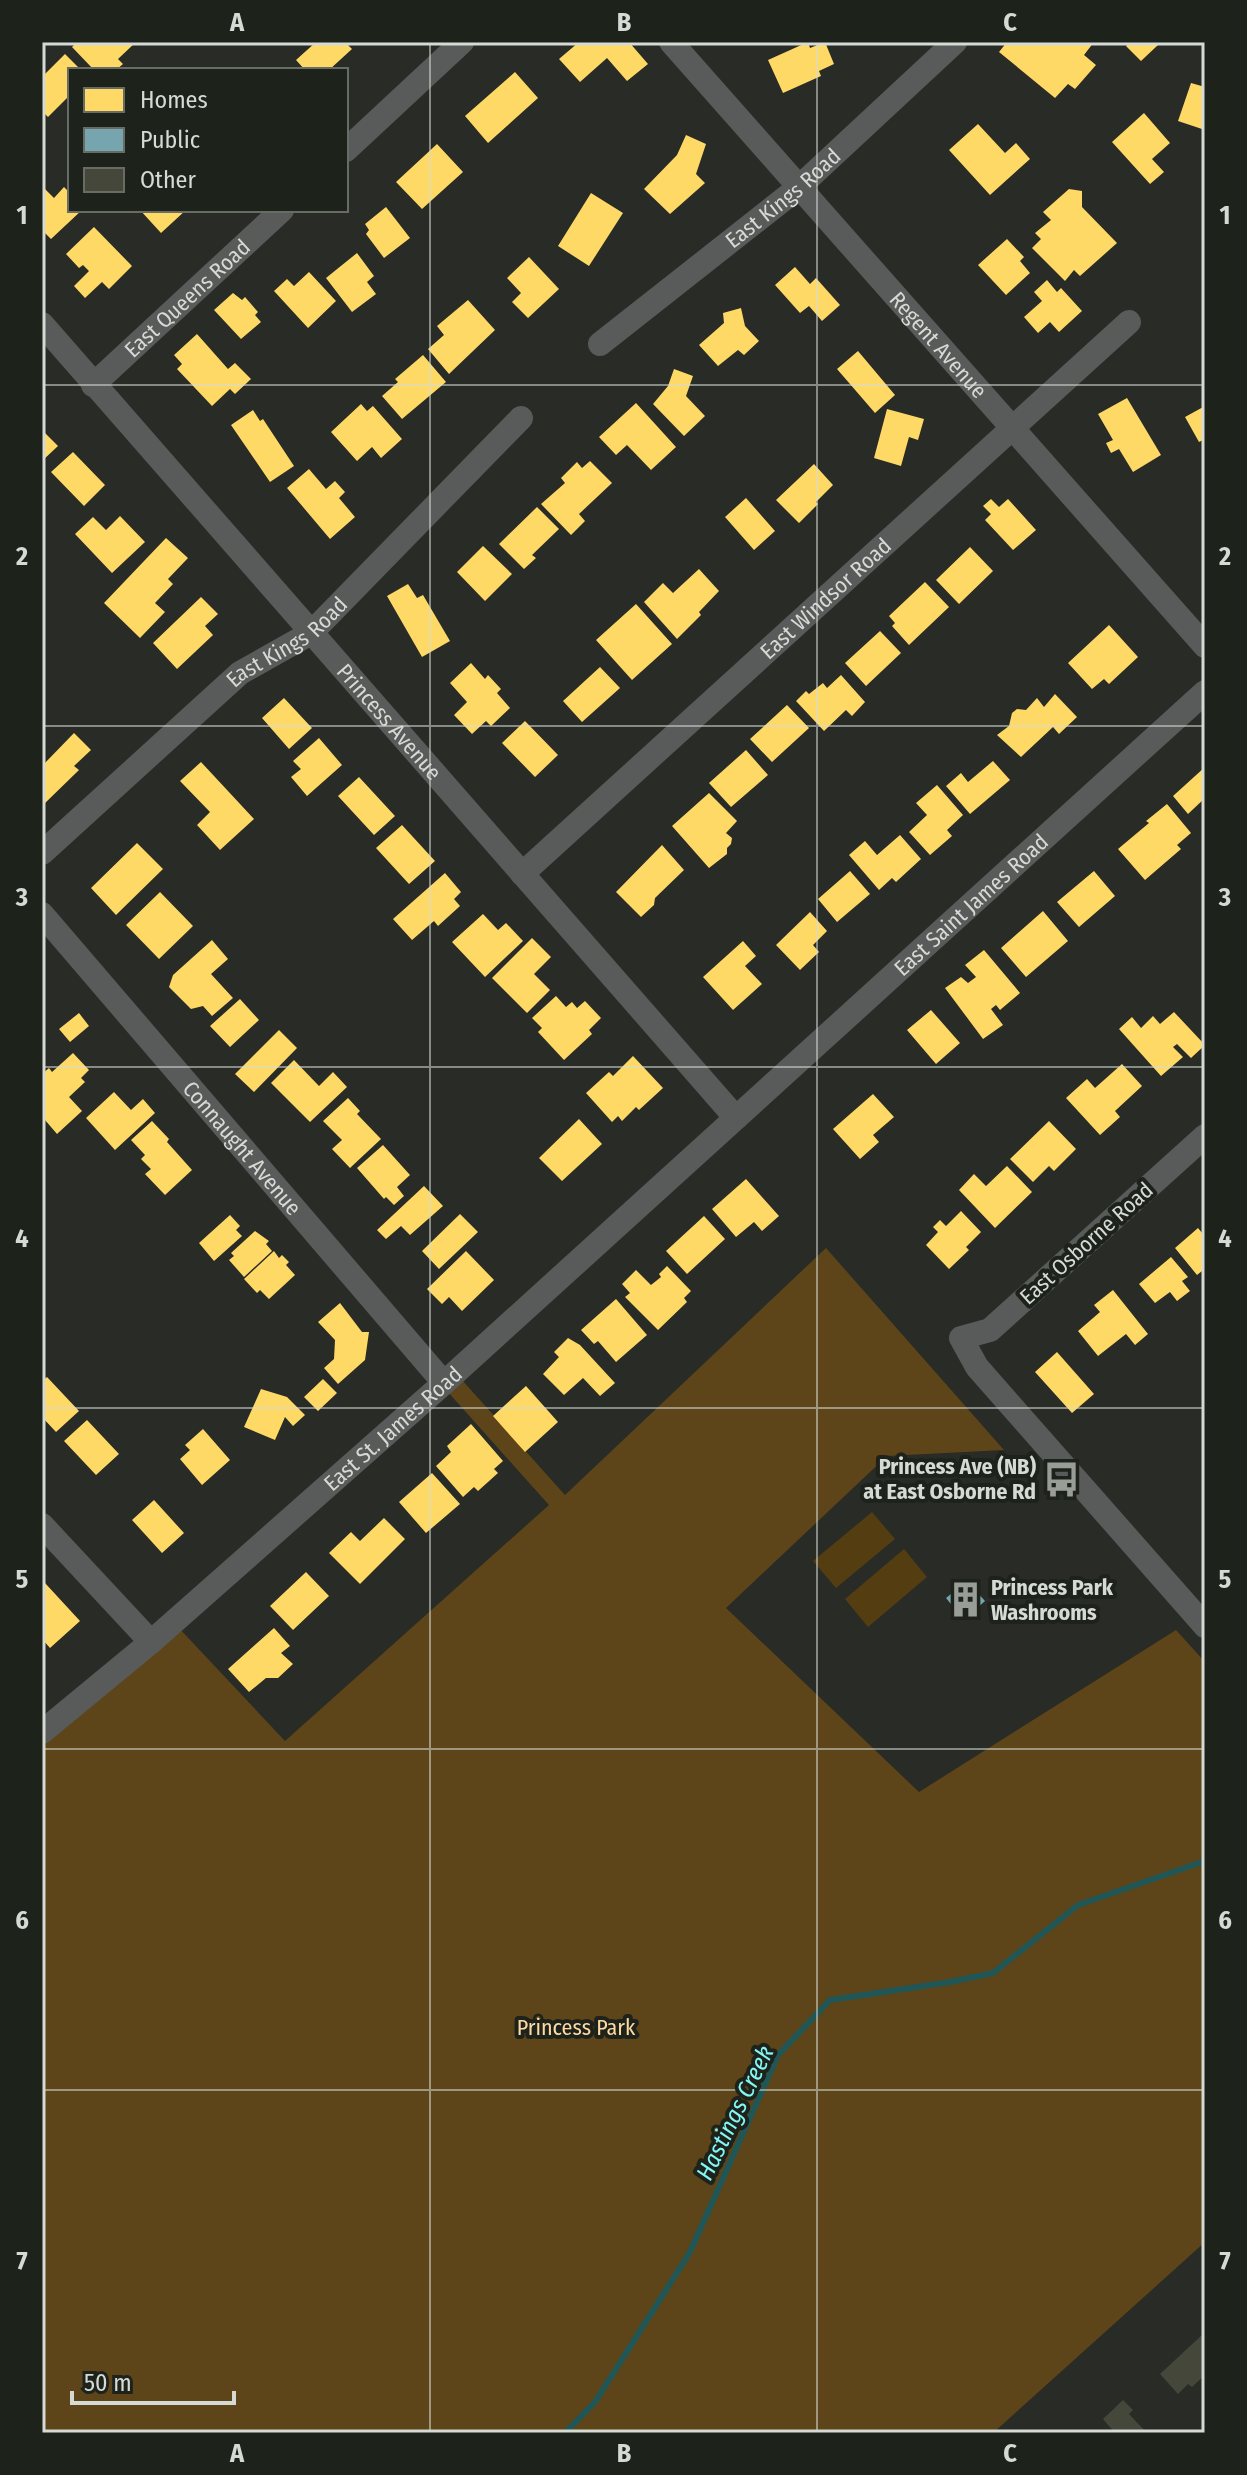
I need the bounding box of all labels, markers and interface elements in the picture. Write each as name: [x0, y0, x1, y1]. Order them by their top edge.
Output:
text: A: [229, 7, 245, 38]
text: B: [617, 7, 632, 38]
text: C: [1003, 7, 1017, 38]
legend: [68, 68, 348, 212]
text: Homes: [140, 86, 208, 114]
text: Public: [140, 126, 200, 154]
street label: East Kings Road: [720, 143, 846, 254]
text: Other: [140, 166, 196, 194]
text: 1: [17, 200, 28, 231]
text: 1: [1220, 200, 1231, 231]
street label: East Queens Road: [119, 234, 256, 363]
street label: Regent Avenue: [884, 286, 993, 404]
street label: East Windsor Road: [755, 532, 897, 665]
text: 2: [15, 541, 28, 572]
text: 2: [1218, 541, 1231, 572]
street label: East Kings Road: [221, 591, 353, 693]
street label: Princess Avenue: [331, 658, 447, 786]
street label: East Saint James Road: [889, 828, 1054, 982]
text: 3: [15, 882, 28, 913]
text: 3: [1218, 882, 1231, 913]
street label: Connaught Avenue: [177, 1075, 307, 1221]
street label: East Osborne Road: [1014, 1177, 1158, 1310]
text: 4: [15, 1223, 29, 1254]
text: 4: [1218, 1223, 1232, 1254]
street label: East St. James Road: [318, 1360, 468, 1497]
place label: Princess Ave (NB) at East Osborne Rd: [863, 1453, 1036, 1505]
bus stop icon: Princess Ave (NB) at East Osborne Rd: [1043, 1460, 1081, 1498]
text: 5: [16, 1564, 29, 1595]
text: 5: [1219, 1564, 1232, 1595]
place label: Princess Park Washrooms: [991, 1574, 1114, 1626]
building icon: Princess Park Washrooms: [946, 1581, 984, 1619]
text: 6: [15, 1905, 29, 1936]
text: 6: [1218, 1905, 1232, 1936]
park label: Princess Park: [517, 2014, 636, 2041]
water label: Hastings Creek: [690, 2041, 780, 2185]
text: 7: [16, 2246, 28, 2277]
text: 7: [1219, 2246, 1231, 2277]
scale bar: [72, 2355, 234, 2405]
text: 50 m: [84, 2369, 132, 2397]
text: A: [229, 2438, 245, 2469]
text: B: [617, 2438, 632, 2469]
text: C: [1003, 2438, 1017, 2469]

